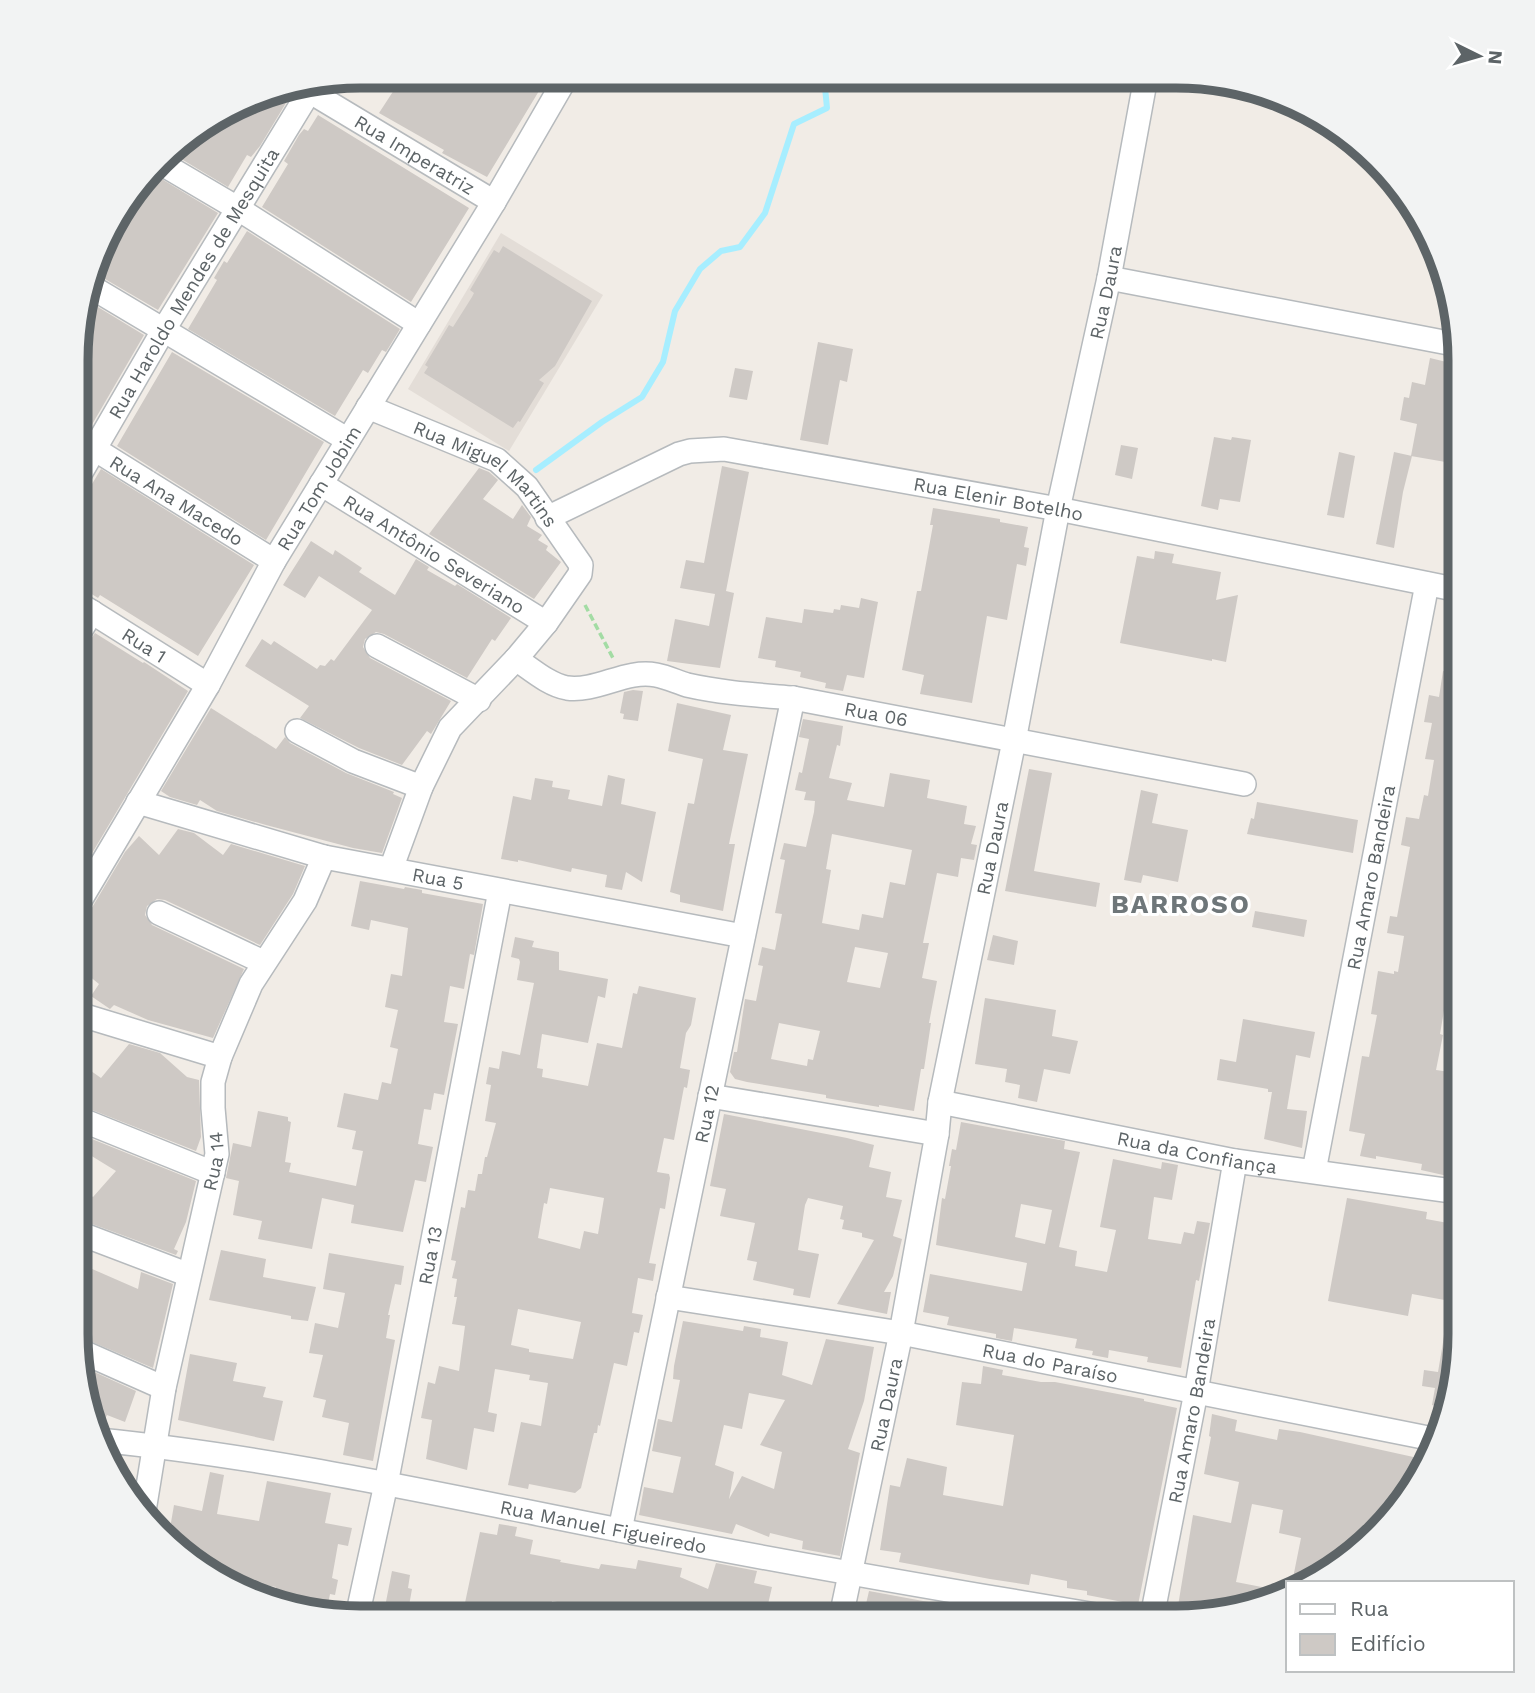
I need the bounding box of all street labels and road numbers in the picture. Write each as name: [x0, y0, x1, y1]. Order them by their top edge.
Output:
street label: Rua Imperatriz: [350, 110, 479, 199]
street label: Rua Haroldo Mendes de Mesquita: [103, 143, 284, 423]
street label: Rua Daura: [1084, 243, 1126, 342]
street label: Rua Miguel Martins: [410, 415, 563, 531]
street label: Rua Tom Jobim: [272, 421, 366, 555]
street label: Rua Ana Macedo: [106, 450, 248, 551]
street label: Rua Elenir Botelho: [912, 472, 1085, 525]
street label: Rua Antônio Severiano: [339, 489, 529, 619]
street label: Rua 1: [118, 622, 171, 667]
street label: Rua 06: [842, 697, 910, 731]
street label: Rua Amaro Bandeira: [1341, 783, 1400, 972]
street label: Rua Daura: [971, 799, 1013, 897]
street label: Rua 5: [410, 862, 466, 895]
street label: Rua 12: [689, 1083, 724, 1145]
street label: Rua da Confiança: [1115, 1126, 1279, 1178]
street label: Rua 14: [198, 1131, 229, 1193]
street label: Rua 13: [413, 1224, 447, 1287]
street label: Rua Amaro Bandeira: [1163, 1316, 1220, 1505]
street label: Rua do Paraíso: [980, 1338, 1120, 1388]
street label: Rua Daura: [865, 1355, 907, 1454]
street label: Rua Manuel Figueiredo: [498, 1495, 709, 1558]

